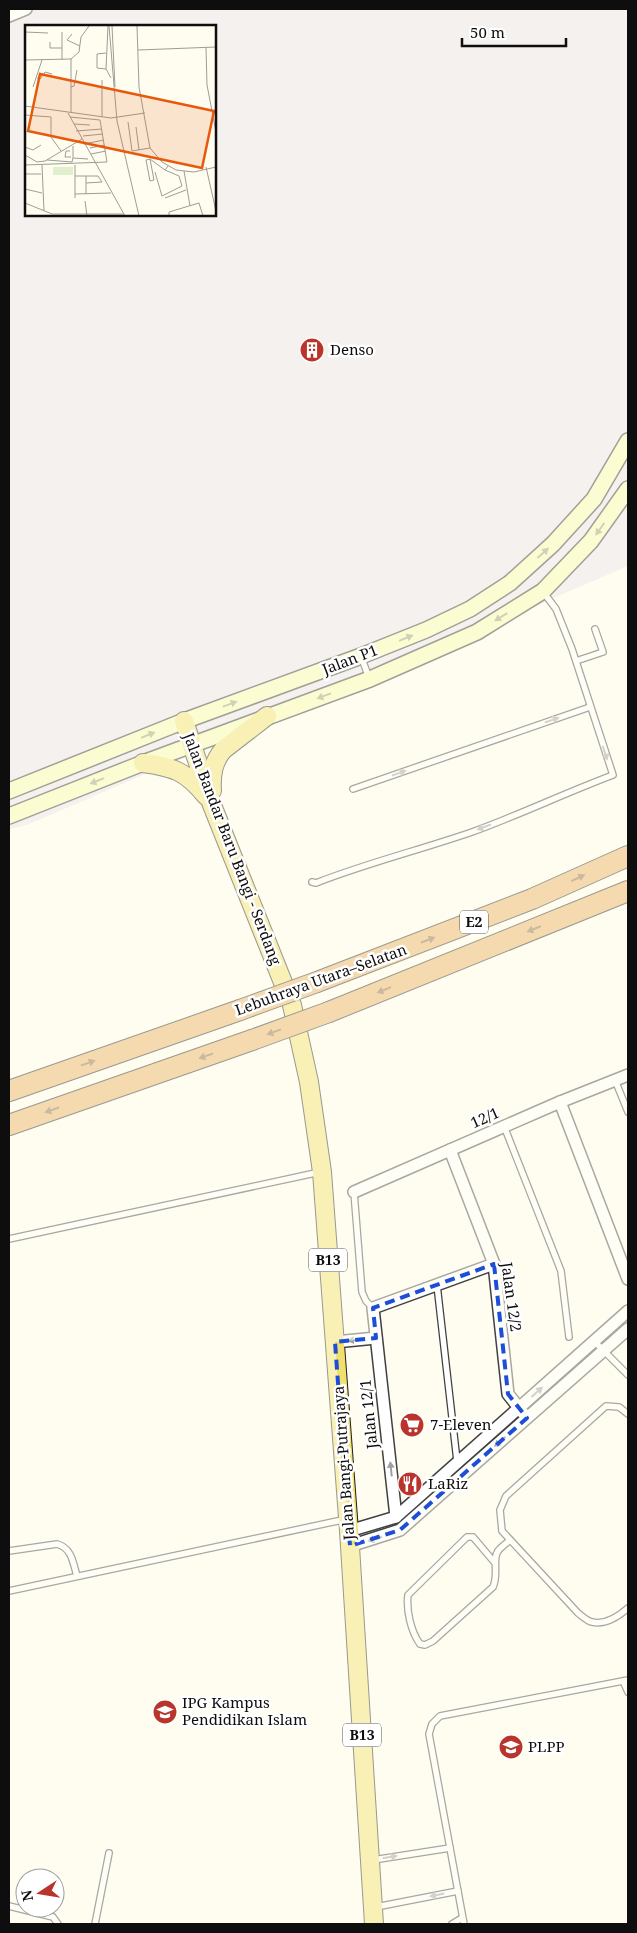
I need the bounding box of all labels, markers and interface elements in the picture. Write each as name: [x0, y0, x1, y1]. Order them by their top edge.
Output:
scale bar: [462, 15, 566, 47]
text: 50 m: [470, 22, 505, 42]
inset map: [25, 25, 216, 216]
building icon: Denso: [299, 337, 325, 363]
place label: Denso: [330, 339, 374, 359]
one-way arrow: [595, 522, 605, 536]
one-way arrow: [537, 547, 549, 559]
one-way arrow: [495, 613, 508, 622]
one-way arrow: [399, 634, 413, 642]
street label: Jalan P1: [318, 639, 380, 679]
one-way arrow: [316, 693, 331, 700]
one-way arrow: [222, 700, 237, 707]
one-way arrow: [545, 716, 560, 723]
street label: Jalan Bandar Baru Bangi - Serdang: [179, 729, 287, 968]
one-way arrow: [141, 731, 156, 739]
one-way arrow: [602, 746, 610, 761]
one-way arrow: [391, 769, 406, 776]
one-way arrow: [89, 777, 104, 785]
one-way arrow: [476, 824, 491, 832]
one-way arrow: [571, 874, 585, 882]
road number: E2: [460, 910, 488, 934]
one-way arrow: [526, 925, 541, 933]
one-way arrow: [421, 935, 435, 943]
street label: Lebuhraya Utara–Selatan: [232, 939, 410, 1019]
one-way arrow: [376, 986, 391, 994]
one-way arrow: [266, 1028, 281, 1036]
one-way arrow: [198, 1052, 213, 1060]
one-way arrow: [81, 1059, 96, 1067]
street label: 12/1: [467, 1102, 502, 1132]
one-way arrow: [45, 1107, 60, 1114]
road number: B13: [309, 1248, 347, 1272]
street label: Jalan 12/2: [497, 1260, 527, 1333]
one-way arrow: [347, 1337, 363, 1345]
street label: Jalan 12/1: [354, 1378, 382, 1451]
street label: Jalan Bangi-Putrajaya: [328, 1385, 358, 1542]
one-way arrow: [531, 1386, 544, 1397]
supermarket icon: 7-Eleven: [399, 1412, 425, 1438]
place label: 7-Eleven: [430, 1414, 492, 1434]
one-way arrow: [493, 1437, 506, 1448]
one-way arrow: [387, 1460, 395, 1476]
restaurant icon: LaRiz: [397, 1471, 423, 1497]
place label: LaRiz: [428, 1473, 468, 1493]
one-way arrow: [368, 1536, 383, 1543]
place label: IPG Kampus Pendidikan Islam: [182, 1692, 307, 1729]
school or university icon: IPG Kampus Pendidikan Islam: [152, 1699, 178, 1725]
road number: B13: [343, 1724, 381, 1746]
school or university icon: PLPP: [498, 1734, 524, 1760]
place label: PLPP: [528, 1736, 565, 1756]
one-way arrow: [383, 1853, 399, 1861]
north arrow: [15, 1868, 65, 1918]
text: N: [16, 1888, 37, 1903]
one-way arrow: [428, 1892, 444, 1900]

